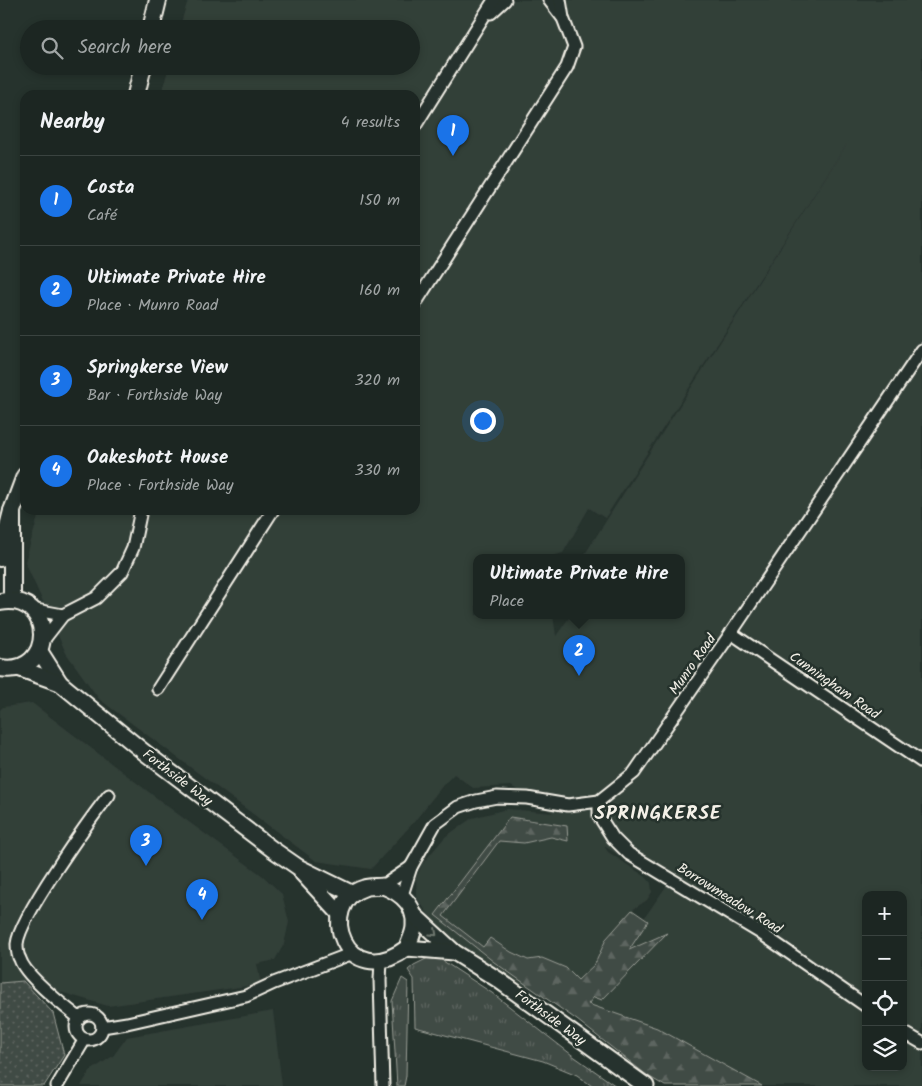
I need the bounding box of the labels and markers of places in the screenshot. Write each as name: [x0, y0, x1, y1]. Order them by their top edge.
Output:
pin: 1: [437, 115, 469, 156]
pin: 2: [563, 635, 595, 676]
pin: 3: [130, 825, 162, 866]
pin: 4: [186, 879, 218, 920]

